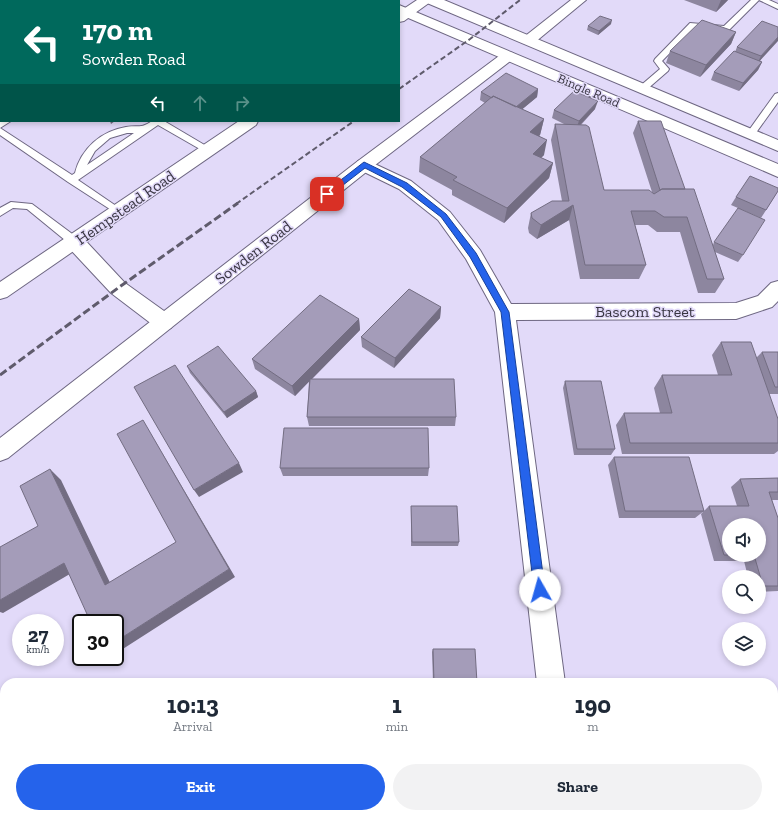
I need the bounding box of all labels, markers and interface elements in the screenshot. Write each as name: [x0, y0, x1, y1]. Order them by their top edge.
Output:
text: 170 m: [82, 14, 153, 47]
icon: left: [16, 16, 68, 68]
text: Sowden Road: [82, 48, 186, 70]
street label: Bingle Road: [555, 71, 622, 110]
icon: left: [147, 92, 169, 114]
icon: ahead: [189, 92, 211, 114]
icon: right: [231, 92, 253, 114]
street label: Hempstead Road: [72, 166, 179, 249]
pin: [310, 177, 344, 211]
icon: arrive: [316, 183, 338, 205]
street label: Sowden Road: [211, 216, 296, 288]
street label: Bascom Street: [595, 302, 695, 321]
map controls: [722, 518, 766, 666]
button: sound: [722, 518, 766, 562]
position arrow: [519, 569, 561, 611]
button: search: [722, 570, 766, 614]
speed limit sign: 30: [72, 614, 124, 666]
button: layers: [722, 622, 766, 666]
text: 27: [28, 623, 48, 647]
text: km/h: [27, 644, 49, 656]
text: 10:13: [167, 690, 219, 719]
text: 1: [392, 690, 402, 719]
text: 190: [575, 690, 611, 719]
text: Arrival: [173, 719, 212, 734]
text: min: [386, 719, 408, 734]
text: m: [587, 719, 599, 734]
button: Exit: [16, 764, 385, 810]
button: Share: [393, 764, 762, 810]

